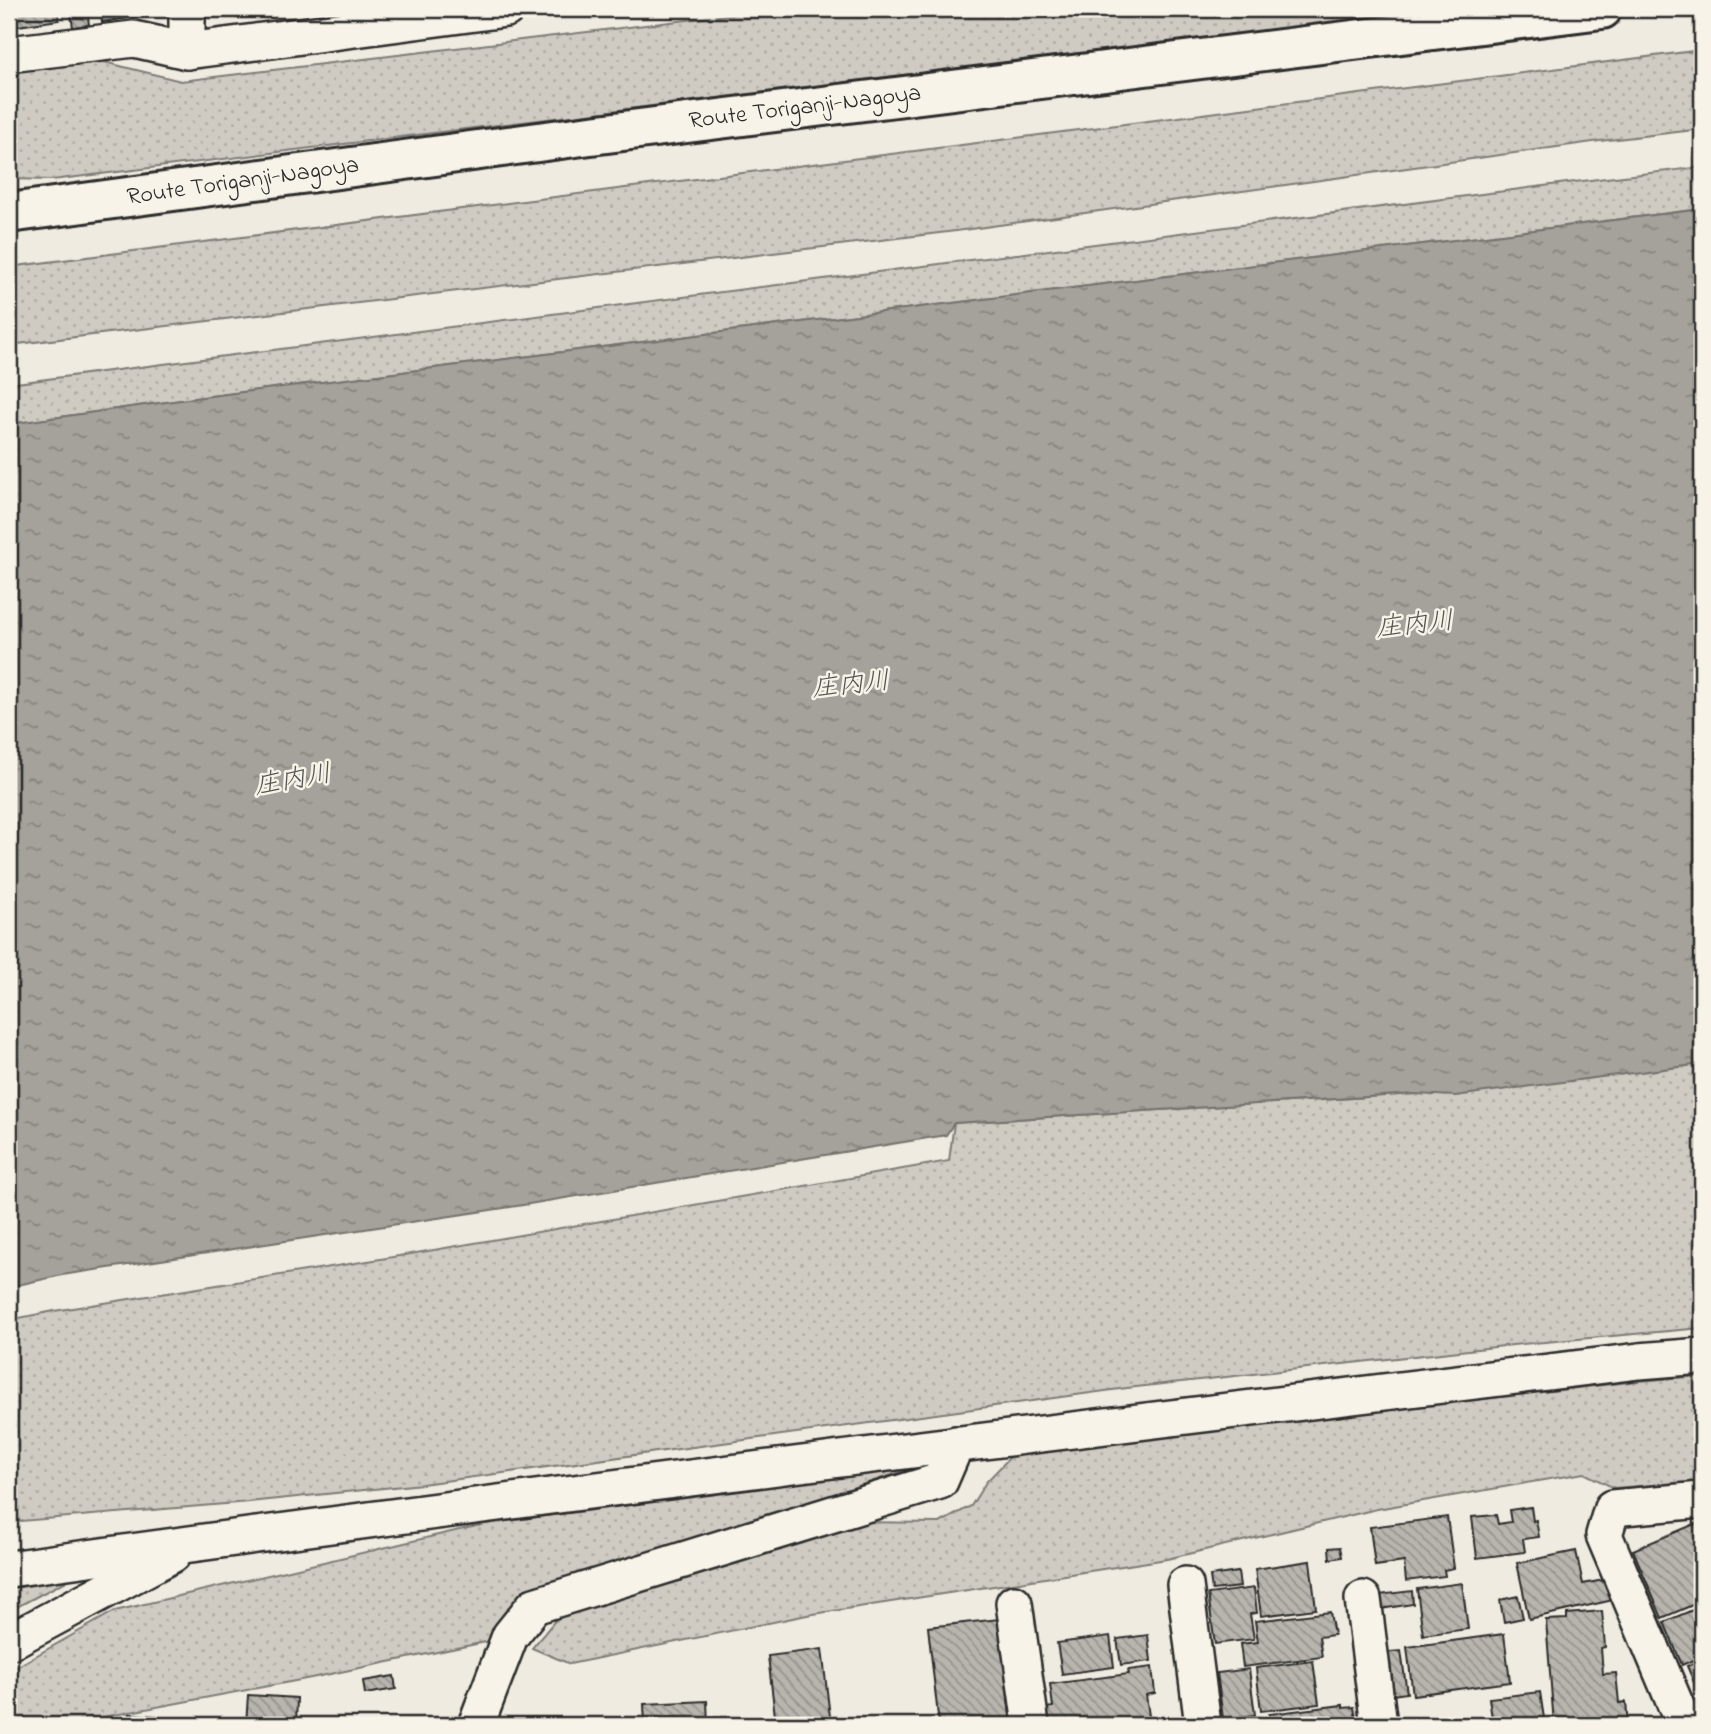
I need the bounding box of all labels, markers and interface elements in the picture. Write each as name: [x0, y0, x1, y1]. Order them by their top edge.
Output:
street label: Route Toriganji-Nagoya: [687, 76, 923, 141]
street label: Route Toriganji-Nagoya: [125, 148, 361, 217]
water label: 庄内川: [1374, 603, 1456, 649]
water label: 庄内川: [810, 663, 892, 709]
water label: 庄内川: [251, 756, 335, 806]

